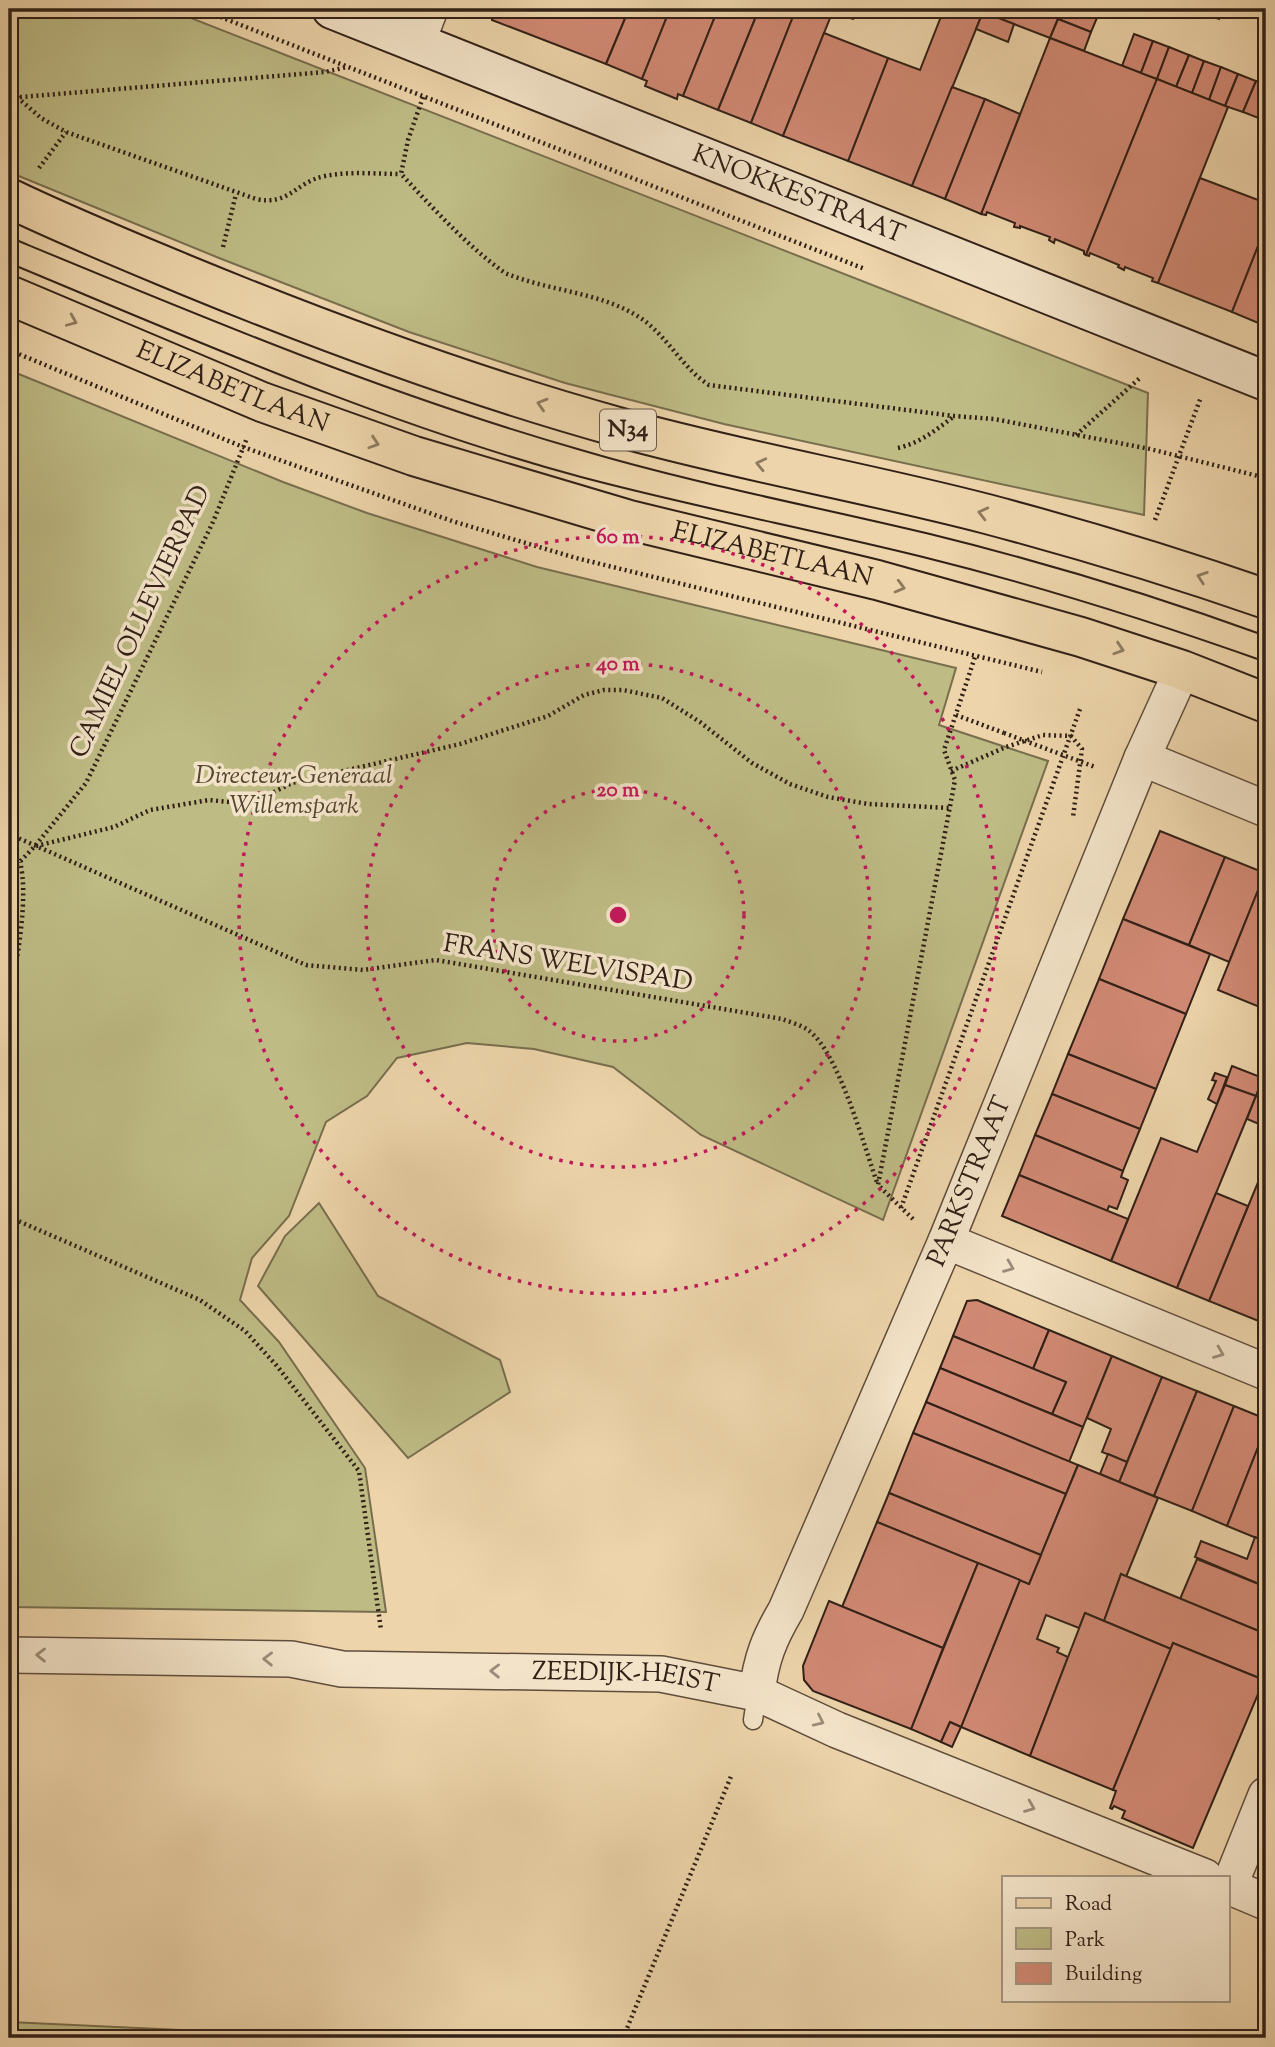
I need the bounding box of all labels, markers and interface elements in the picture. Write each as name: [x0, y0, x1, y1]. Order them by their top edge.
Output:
street label: KNOKKESTRAAT: [687, 136, 910, 254]
one-way arrow: [65, 313, 77, 327]
street label: ELIZABETLAAN: [130, 332, 334, 443]
one-way arrow: [536, 397, 548, 412]
road number: N34: [600, 410, 656, 450]
one-way arrow: [367, 434, 379, 449]
one-way arrow: [755, 457, 767, 472]
street label: CAMIEL OLLEVIERPAD: [61, 479, 221, 765]
one-way arrow: [977, 507, 989, 521]
street label: ELIZABETLAAN: [669, 513, 876, 597]
text: 60 m: [596, 523, 640, 553]
one-way arrow: [1196, 571, 1208, 585]
one-way arrow: [894, 579, 906, 593]
one-way arrow: [1112, 641, 1124, 655]
text: 40 m: [595, 650, 640, 680]
park label: Directeur-Generaal Willemspark: [195, 758, 393, 825]
text: 20 m: [597, 776, 640, 806]
centre of rings: [606, 903, 630, 927]
street label: FRANS WELVISPAD: [441, 926, 695, 1002]
street label: PARKSTRAAT: [918, 1091, 1021, 1273]
one-way arrow: [1002, 1258, 1014, 1272]
one-way arrow: [1213, 1344, 1225, 1358]
one-way arrow: [35, 1647, 46, 1663]
one-way arrow: [263, 1651, 274, 1666]
street label: ZEEDIJK-HEIST: [532, 1653, 722, 1704]
one-way arrow: [489, 1663, 500, 1679]
one-way arrow: [812, 1713, 824, 1727]
one-way arrow: [1023, 1799, 1035, 1813]
legend: [1002, 1876, 1230, 2002]
text: Road: [1065, 1890, 1112, 1920]
text: Park: [1065, 1926, 1106, 1956]
text: Building: [1065, 1960, 1142, 1990]

